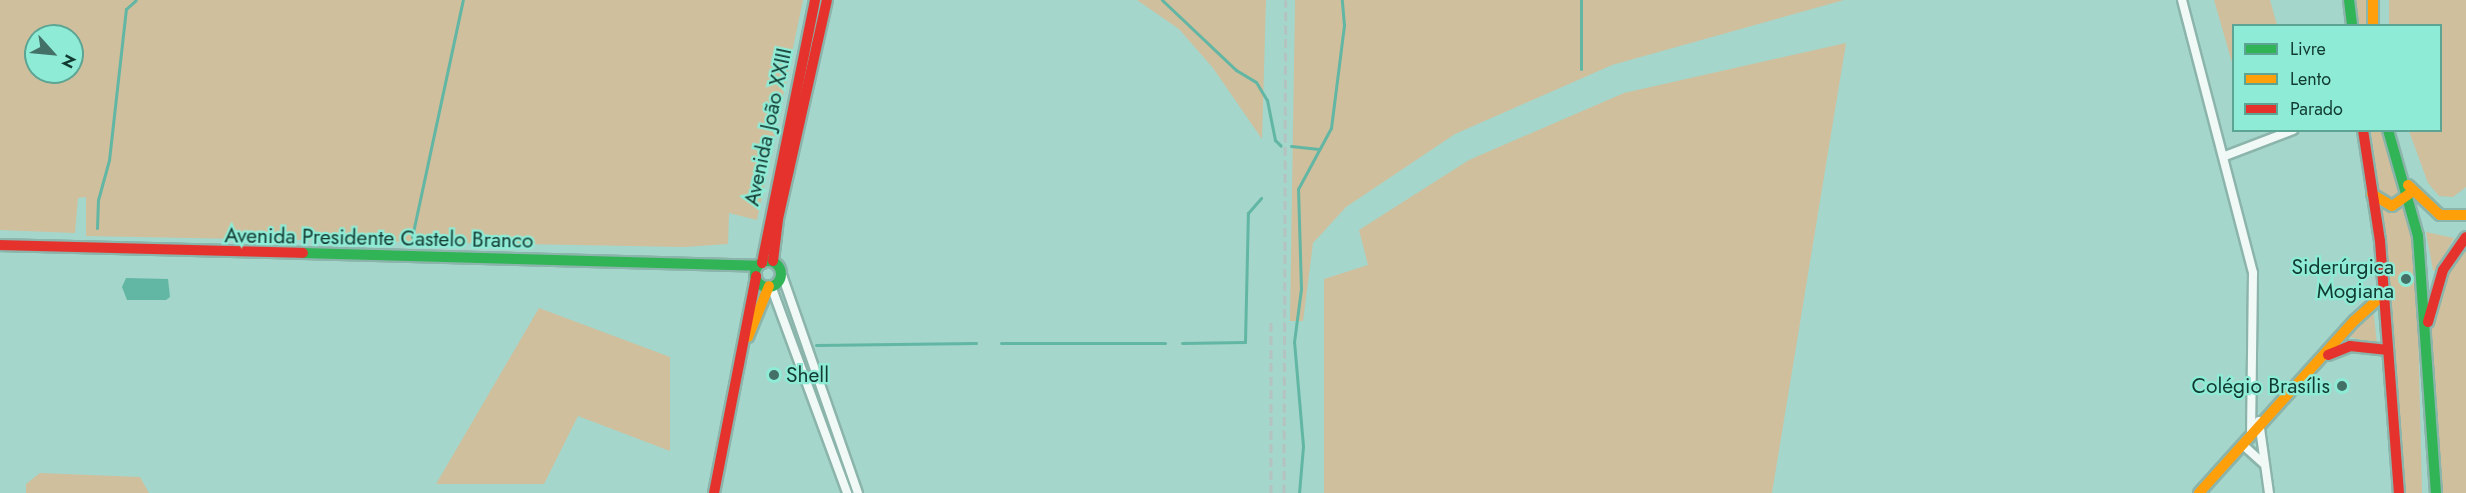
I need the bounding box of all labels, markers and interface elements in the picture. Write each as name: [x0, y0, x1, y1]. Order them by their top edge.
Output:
north arrow: [24, 24, 84, 84]
legend: [2232, 24, 2442, 132]
text: Livre: [2290, 36, 2326, 62]
street label: Avenida João XXIII: [739, 46, 797, 208]
text: N: [56, 51, 82, 72]
text: Lento: [2290, 66, 2331, 92]
text: Parado: [2290, 96, 2343, 122]
street label: Avenida Presidente Castelo Branco: [224, 223, 534, 253]
place label: Siderúrgica Mogiana: [2292, 254, 2394, 304]
marker: Siderúrgica Mogiana: [2399, 272, 2413, 286]
place label: Shell: [786, 362, 829, 388]
marker: Shell: [767, 368, 781, 382]
place label: Colégio Brasílis: [2192, 373, 2330, 399]
marker: Colégio Brasílis: [2335, 379, 2349, 393]

